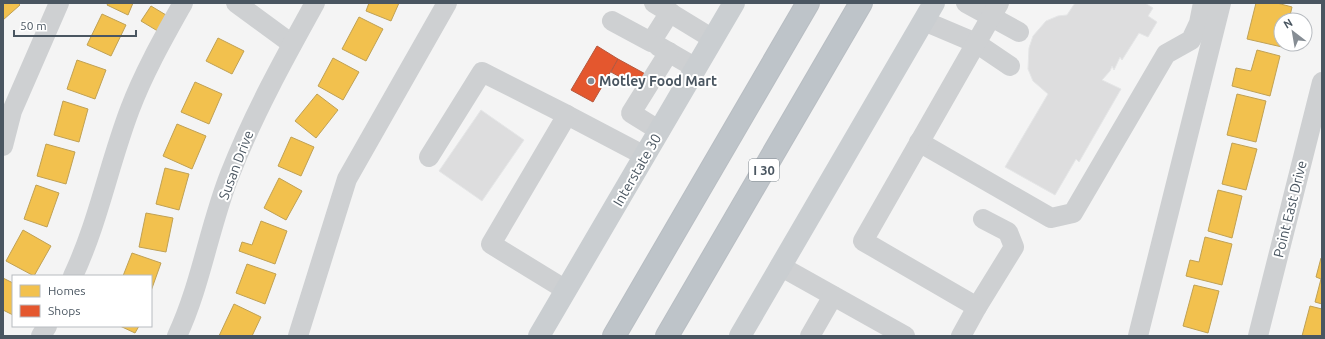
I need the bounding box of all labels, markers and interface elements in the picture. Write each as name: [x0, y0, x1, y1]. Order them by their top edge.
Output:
scale bar: [14, 12, 136, 38]
north arrow: [1273, 12, 1313, 52]
text: N: [1281, 16, 1294, 31]
text: 50 m: [20, 19, 47, 32]
place label: Motley Food Mart: [599, 73, 717, 89]
marker: Motley Food Mart: [586, 76, 596, 86]
street label: Susan Drive: [215, 128, 257, 202]
street label: Interstate 30: [610, 131, 664, 209]
road number: I 30: [749, 159, 779, 181]
street label: Point East Drive: [1270, 159, 1310, 259]
legend: [12, 275, 152, 327]
text: Homes: [48, 284, 86, 297]
text: Shops: [48, 304, 80, 317]

